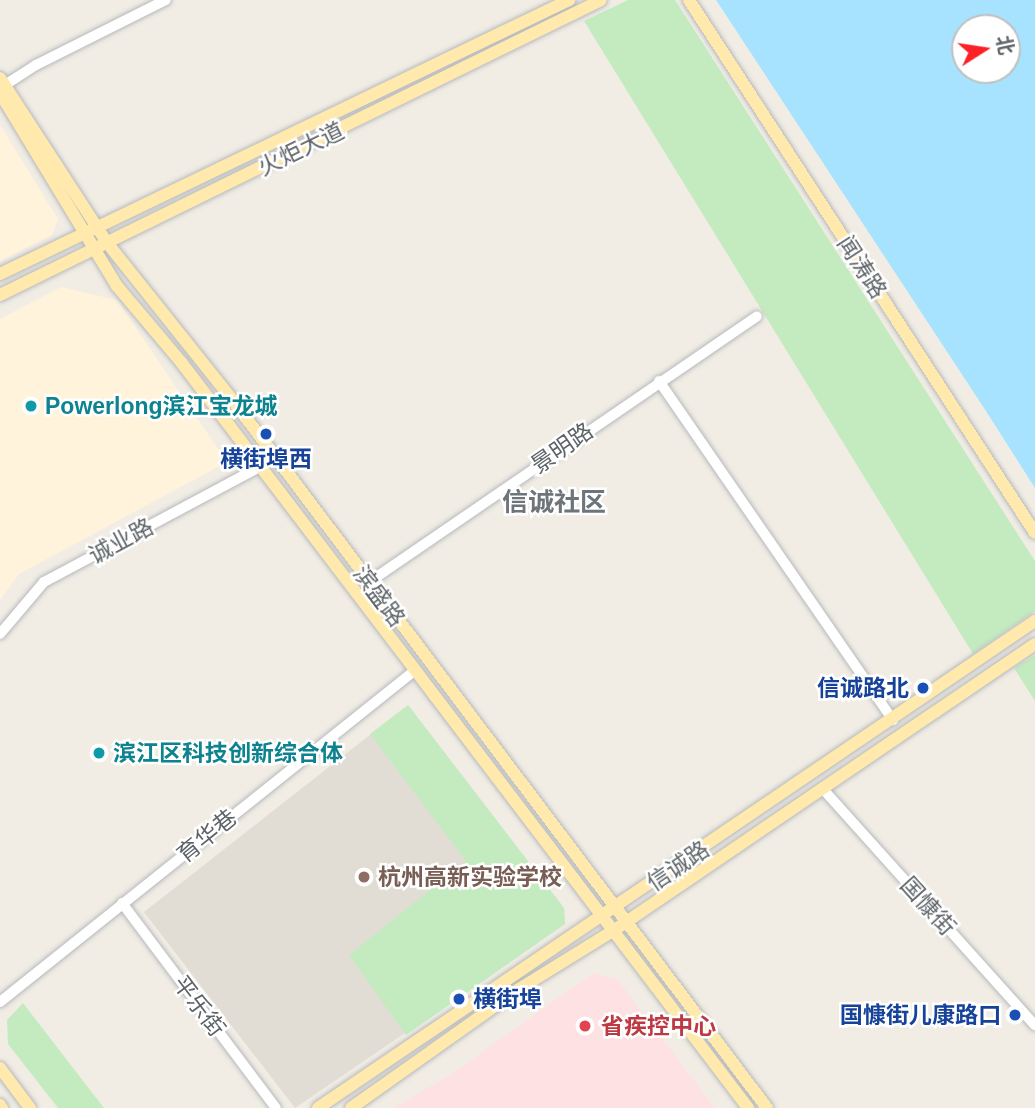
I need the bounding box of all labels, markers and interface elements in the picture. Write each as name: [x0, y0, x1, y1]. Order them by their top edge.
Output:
north arrow: [951, 14, 1021, 84]
text: 北: [993, 33, 1017, 56]
street label: 火炬大道: [254, 116, 348, 182]
street label: 闻涛路: [832, 231, 892, 303]
place label: Powerlong滨江宝龙城: [45, 392, 278, 420]
marker: Powerlong滨江宝龙城: [23, 398, 39, 414]
street label: 景明路: [526, 417, 598, 479]
marker: 横街埠西: [258, 426, 274, 442]
place label: 横街埠西: [220, 445, 312, 473]
district label: 信诚社区: [502, 487, 606, 519]
street label: 诚业路: [84, 513, 158, 569]
street label: 滨盛路: [347, 560, 411, 632]
place label: 信诚路北: [817, 674, 909, 702]
marker: 信诚路北: [915, 680, 931, 696]
place label: 滨江区科技创新综合体: [113, 739, 343, 767]
marker: 滨江区科技创新综合体: [91, 745, 107, 761]
street label: 育华巷: [172, 804, 242, 868]
street label: 信诚路: [642, 835, 714, 897]
place label: 杭州高新实验学校: [378, 863, 562, 891]
marker: 杭州高新实验学校: [356, 869, 372, 885]
street label: 国慷街: [895, 871, 961, 941]
street label: 平乐街: [167, 970, 231, 1042]
place label: 横街埠: [473, 985, 542, 1013]
marker: 横街埠: [451, 991, 467, 1007]
place label: 国慷街儿康路口: [840, 1001, 1001, 1029]
marker: 国慷街儿康路口: [1007, 1007, 1023, 1023]
place label: 省疾控中心: [601, 1012, 716, 1040]
marker: 省疾控中心: [575, 1016, 595, 1036]

